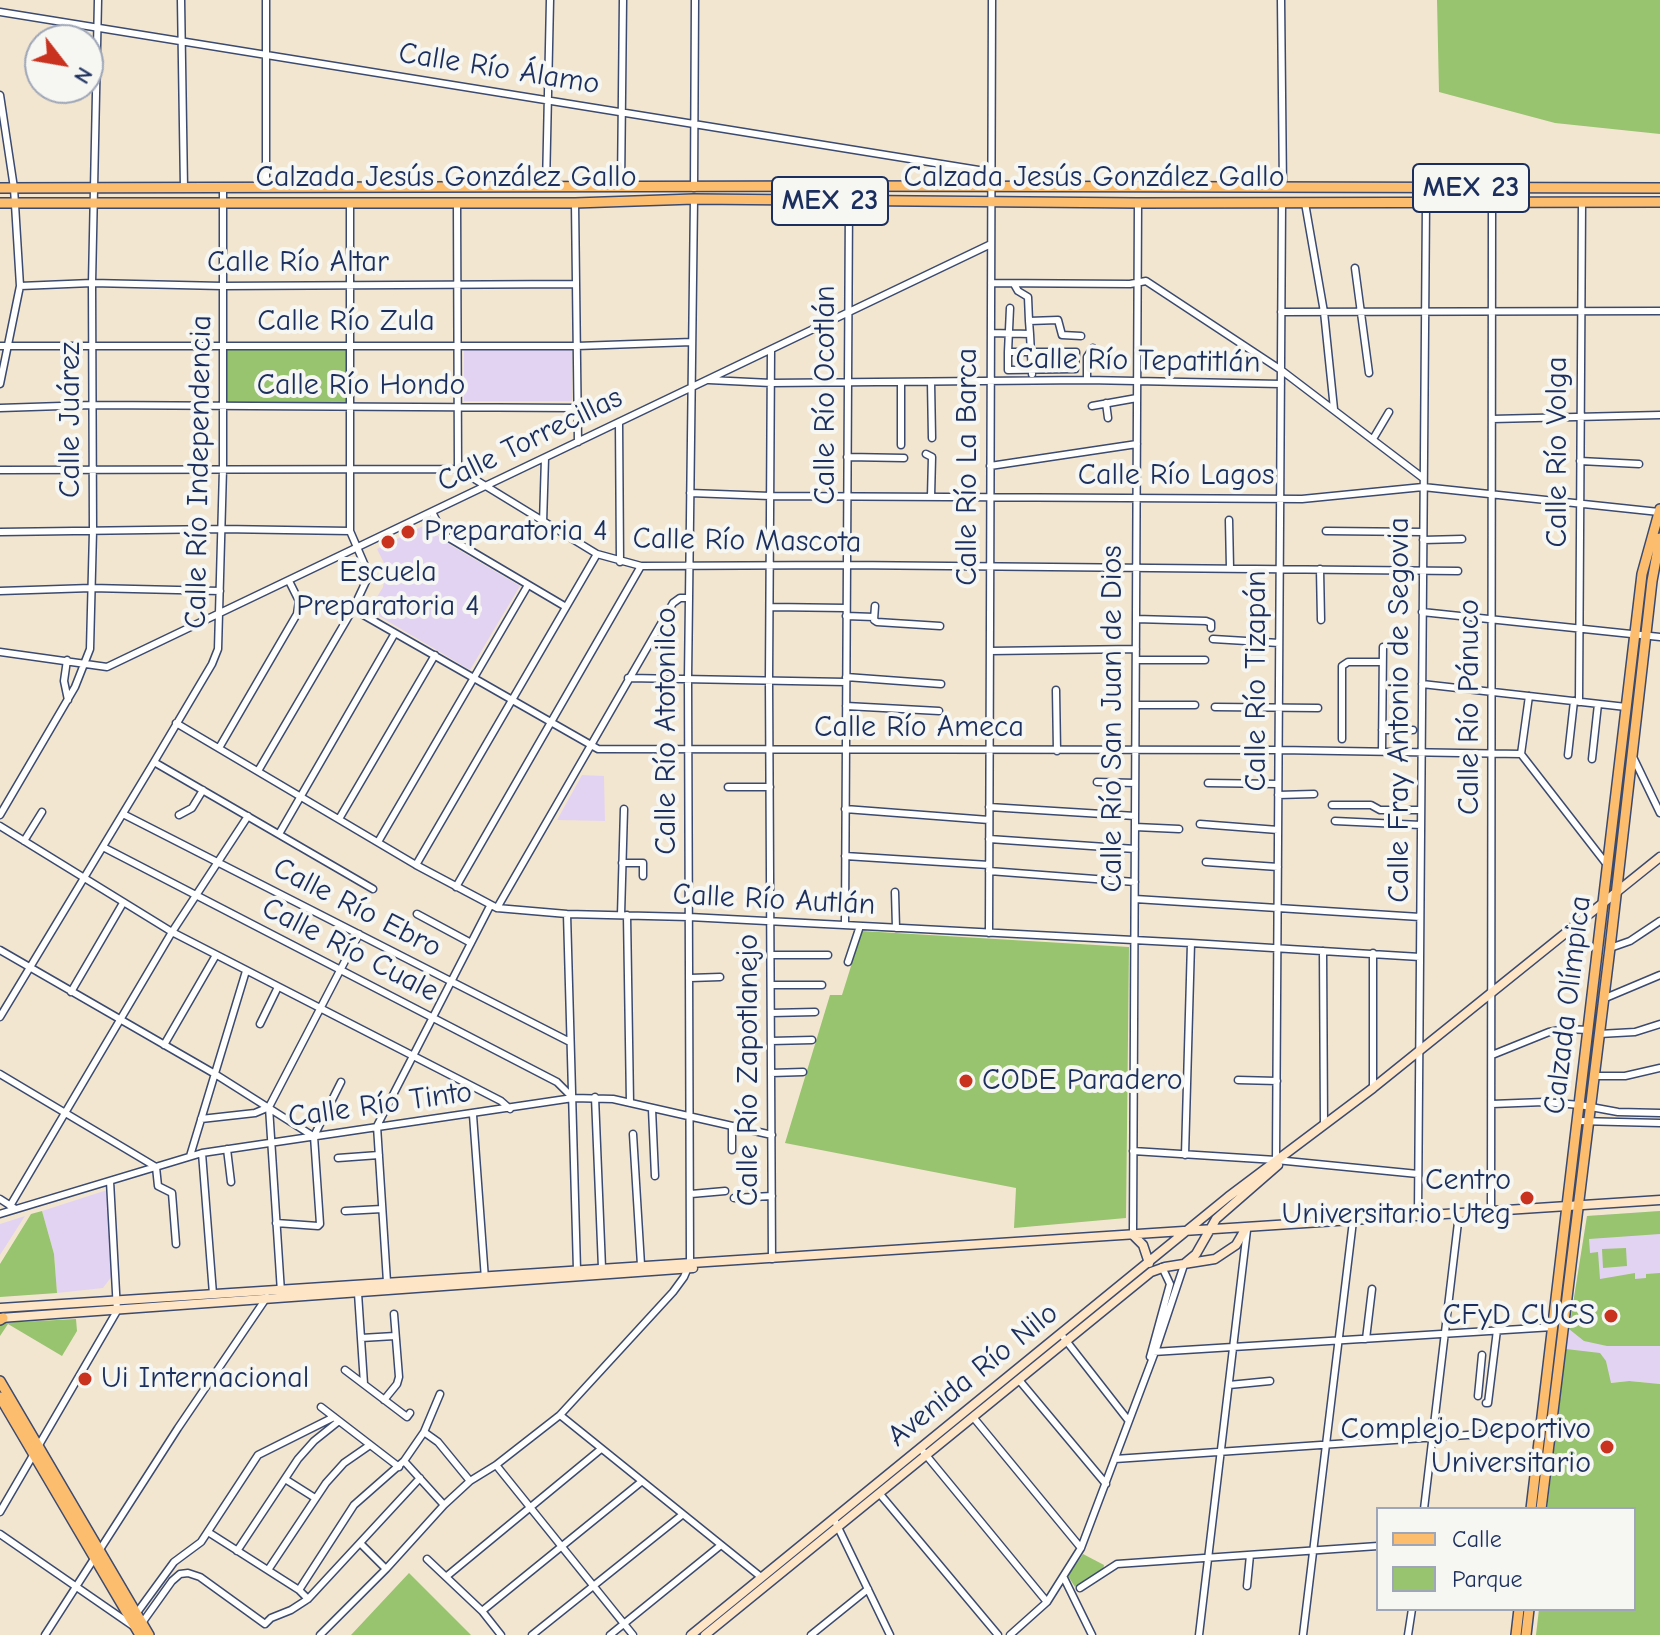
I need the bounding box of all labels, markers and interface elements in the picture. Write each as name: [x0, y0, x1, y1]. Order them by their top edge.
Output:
north arrow: [24, 24, 104, 104]
street label: Calle Río Álamo: [396, 35, 602, 103]
text: N: [68, 62, 98, 88]
street label: Calzada Jesús González Gallo: [255, 160, 637, 196]
street label: Calzada Jesús González Gallo: [903, 160, 1285, 196]
road number: MEX 23: [1413, 164, 1529, 212]
road number: MEX 23: [772, 177, 888, 225]
street label: Calle Río Altar: [207, 245, 389, 281]
street label: Calle Río Ocotlán: [808, 285, 844, 505]
street label: Calle Río Zula: [257, 304, 435, 340]
street label: Calle Río Independencia: [178, 315, 220, 629]
street label: Calle Río Tepatitlán: [1015, 341, 1261, 381]
street label: Calle Juárez: [53, 342, 89, 498]
street label: Calle Río La Barca: [950, 348, 986, 586]
street label: Calle Río Volga: [1540, 357, 1576, 547]
street label: Calle Río Hondo: [257, 368, 465, 404]
street label: Calle Torrecillas: [432, 380, 628, 500]
street label: Calle Río Lagos: [1078, 458, 1274, 494]
place label: Preparatoria 4: [424, 514, 608, 550]
street label: Calle Fray Antonio de Segovia: [1382, 517, 1418, 903]
street label: Calle Río Mascota: [632, 521, 862, 561]
marker: Preparatoria 4: [399, 523, 417, 541]
marker: Escuela Preparatoria 4: [379, 533, 397, 551]
street label: Calle Río San Juan de Dios: [1095, 545, 1131, 893]
place label: Escuela Preparatoria 4: [296, 555, 480, 626]
street label: Calle Río Tizapán: [1239, 571, 1275, 791]
street label: Calle Río Pánuco: [1452, 599, 1488, 815]
street label: Calle Río Atotonilco: [649, 607, 685, 855]
street label: Calle Río Ameca: [814, 710, 1024, 746]
street label: Calle Río Ebro: [267, 850, 447, 966]
street label: Calle Río Autlán: [672, 877, 876, 923]
street label: Calle Río Cuale: [256, 890, 444, 1010]
street label: Calzada Olímpica: [1537, 894, 1599, 1116]
street label: Calle Río Zapotlanejo: [731, 934, 767, 1206]
place label: CODE Paradero: [982, 1063, 1183, 1099]
marker: CODE Paradero: [957, 1072, 975, 1090]
street label: Calle Río Tinto: [286, 1074, 474, 1136]
place label: Centro Universitario Uteg: [1282, 1163, 1511, 1234]
marker: Centro Universitario Uteg: [1518, 1189, 1536, 1207]
street label: Avenida Río Nilo: [881, 1295, 1065, 1455]
place label: CFyD CUCS: [1443, 1298, 1595, 1334]
marker: CFyD CUCS: [1602, 1307, 1620, 1325]
place label: Ui Internacional: [101, 1361, 309, 1397]
marker: Ui Internacional: [76, 1370, 94, 1388]
place label: Complejo Deportivo Universitario: [1341, 1412, 1591, 1482]
marker: Complejo Deportivo Universitario: [1598, 1438, 1616, 1456]
legend: [1376, 1507, 1636, 1611]
text: Calle: [1452, 1525, 1502, 1553]
text: Parque: [1452, 1565, 1523, 1593]

